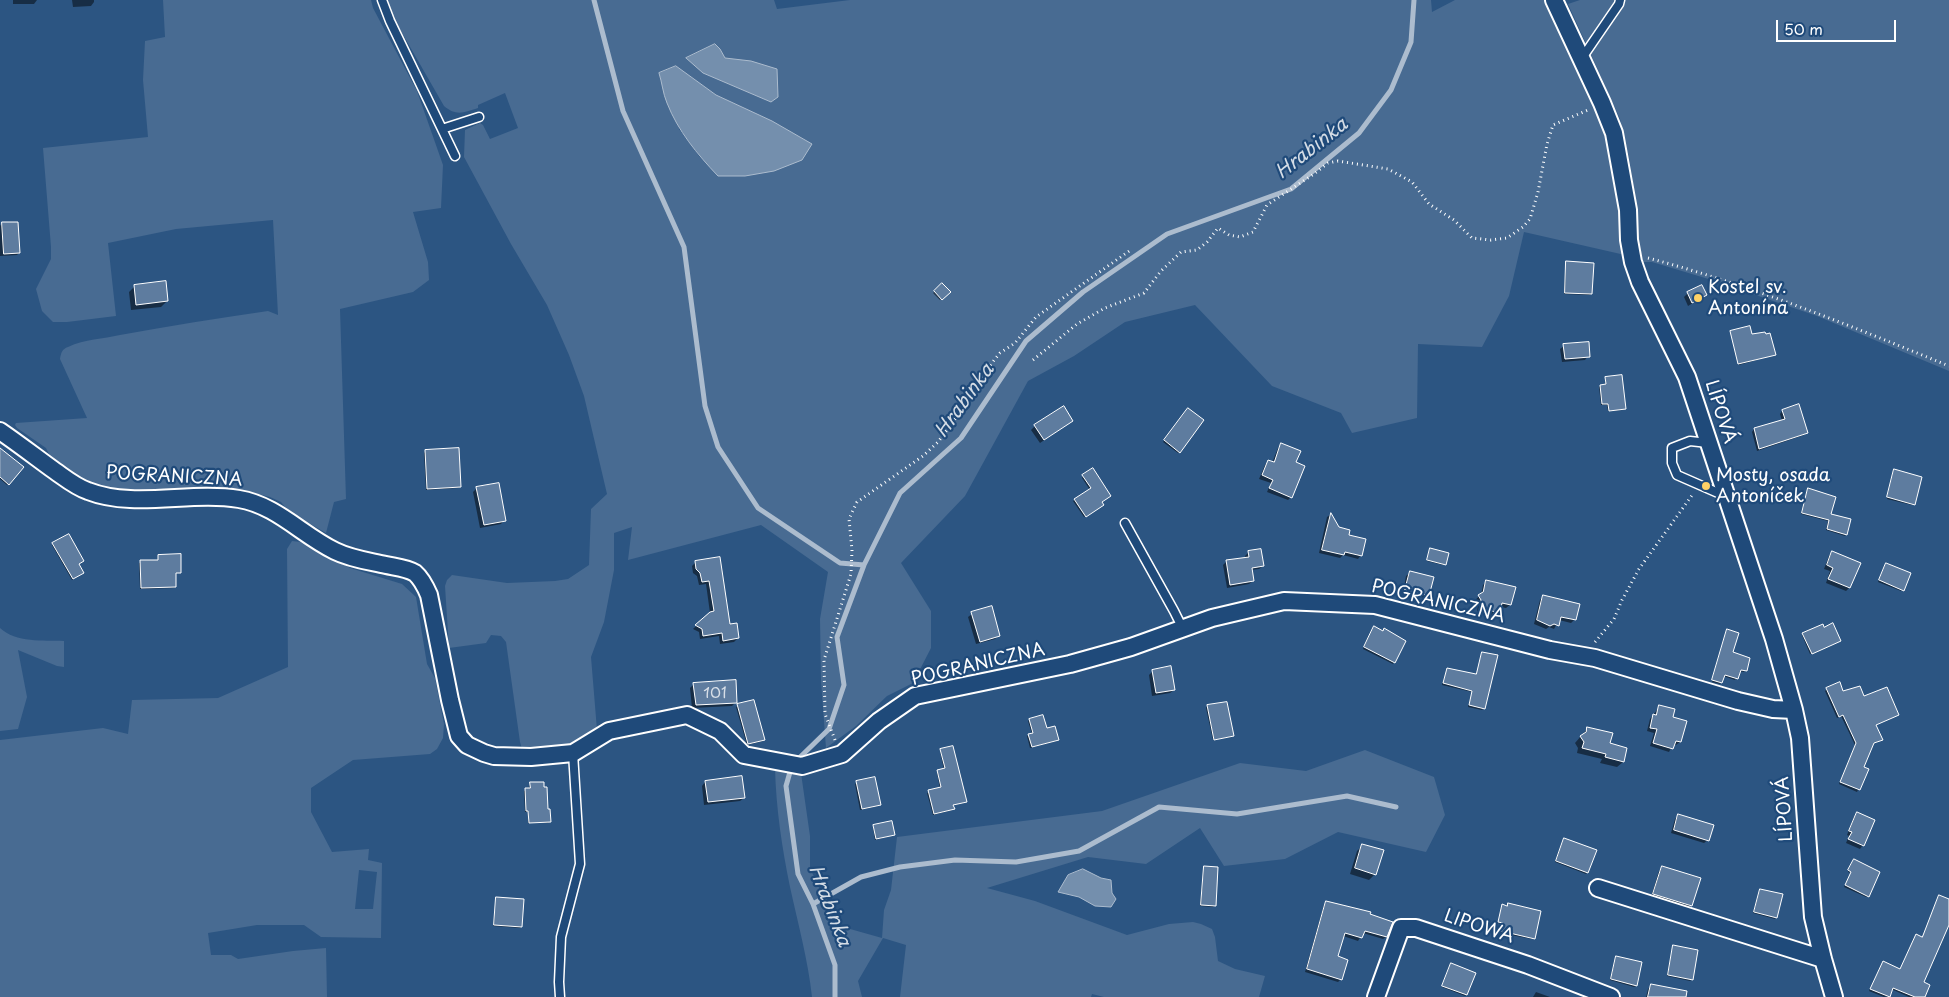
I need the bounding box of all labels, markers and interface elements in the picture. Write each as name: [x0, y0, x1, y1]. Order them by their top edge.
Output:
scale bar: [1779, 10, 1899, 42]
text: 50 m: [1784, 17, 1823, 40]
water label: Hrabinka: [1271, 114, 1353, 184]
place label: Kostel sv. Antonína: [1708, 277, 1788, 320]
marker: Kostel sv. Antonína: [1692, 292, 1704, 304]
water label: Hrabinka: [931, 360, 999, 442]
street label: LÍPOVÁ: [1700, 378, 1740, 446]
street label: POGRANICZNA: [105, 463, 243, 491]
place label: Mosty, osada Antoníček: [1716, 465, 1830, 508]
marker: Mosty, osada Antoníček: [1700, 480, 1712, 492]
street label: POGRANICZNA: [1369, 576, 1507, 628]
street label: POGRANICZNA: [909, 639, 1047, 691]
house number: 101: [703, 685, 727, 703]
street label: LÍPOVÁ: [1772, 776, 1798, 842]
water label: Hrabinka: [803, 862, 855, 950]
street label: LIPOWA: [1441, 906, 1517, 948]

